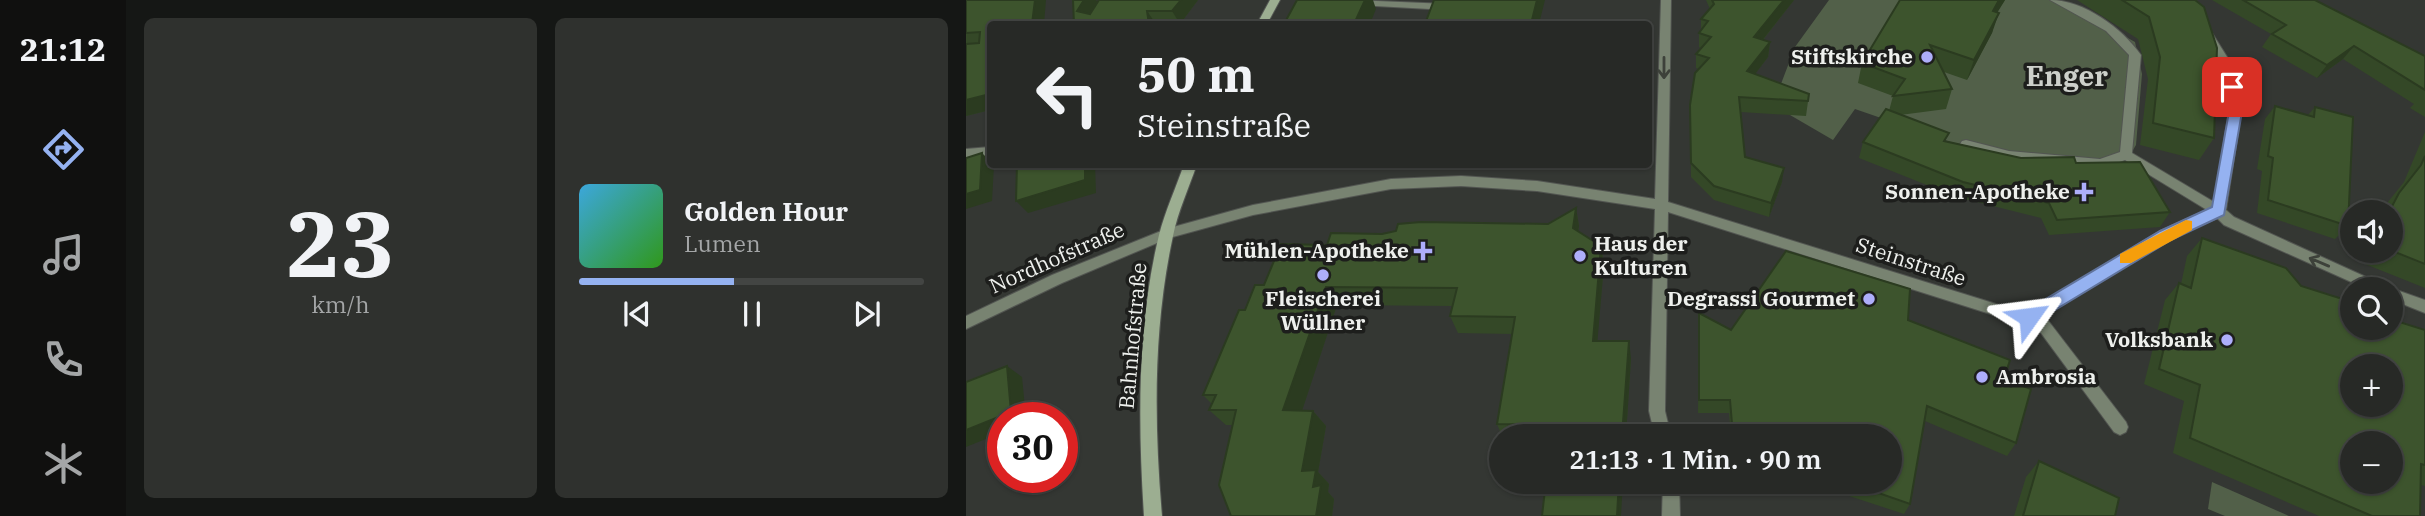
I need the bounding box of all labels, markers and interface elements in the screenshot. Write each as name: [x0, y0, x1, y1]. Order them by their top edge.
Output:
text: 21:12: [20, 28, 106, 70]
text: 50 m: [1137, 42, 1255, 105]
place label: Stiftskirche: [1791, 42, 1913, 70]
icon: left: [1022, 49, 1113, 140]
marker: Stiftskirche: [1919, 49, 1935, 65]
one-way arrow: [1657, 56, 1671, 79]
district label: Enger: [2026, 57, 2108, 94]
pin: [2202, 57, 2262, 117]
icon: arrive: [2213, 68, 2251, 106]
text: Steinstraße: [1137, 104, 1311, 146]
icon: directions: [39, 125, 88, 174]
place label: Sonnen-Apotheke: [1885, 177, 2070, 205]
text: 23: [286, 184, 395, 302]
marker: Sonnen-Apotheke: [2076, 184, 2092, 200]
text: Golden Hour: [684, 194, 848, 228]
map controls: [2340, 200, 2403, 494]
button: sound: [2340, 200, 2403, 263]
street label: Nordhofstraße: [985, 215, 1129, 299]
text: Lumen: [684, 228, 761, 258]
place label: Haus der Kulturen: [1594, 229, 1688, 281]
icon: music: [39, 230, 88, 279]
street label: Steinstraße: [1853, 230, 1970, 292]
place label: Mühlen-Apotheke: [1224, 236, 1409, 264]
marker: Mühlen-Apotheke: [1415, 243, 1431, 259]
marker: Haus der Kulturen: [1572, 248, 1588, 264]
one-way arrow: [2309, 255, 2331, 268]
street label: Bahnhofstraße: [1112, 261, 1152, 410]
marker: Fleischerei Wüllner: [1315, 267, 1331, 283]
button: search: [2340, 277, 2403, 340]
position arrow: [1992, 280, 2066, 354]
place label: Fleischerei Wüllner: [1265, 284, 1381, 336]
place label: Degrassi Gourmet: [1667, 284, 1855, 312]
text: km/h: [311, 289, 370, 319]
marker: Degrassi Gourmet: [1861, 291, 1877, 307]
icon: previous: [618, 295, 656, 333]
icon: pause: [733, 295, 771, 333]
icon: next: [848, 295, 886, 333]
place label: Volksbank: [2105, 325, 2213, 353]
marker: Volksbank: [2219, 332, 2235, 348]
icon: phone: [39, 335, 88, 384]
button: +: [2340, 354, 2403, 417]
place label: Ambrosia: [1996, 362, 2097, 390]
marker: Ambrosia: [1974, 369, 1990, 385]
speed limit sign: 30: [987, 402, 1078, 493]
button: −: [2340, 431, 2403, 494]
icon: climate: [39, 439, 88, 488]
text: 21:13 · 1 Min. · 90 m: [1569, 442, 1822, 476]

